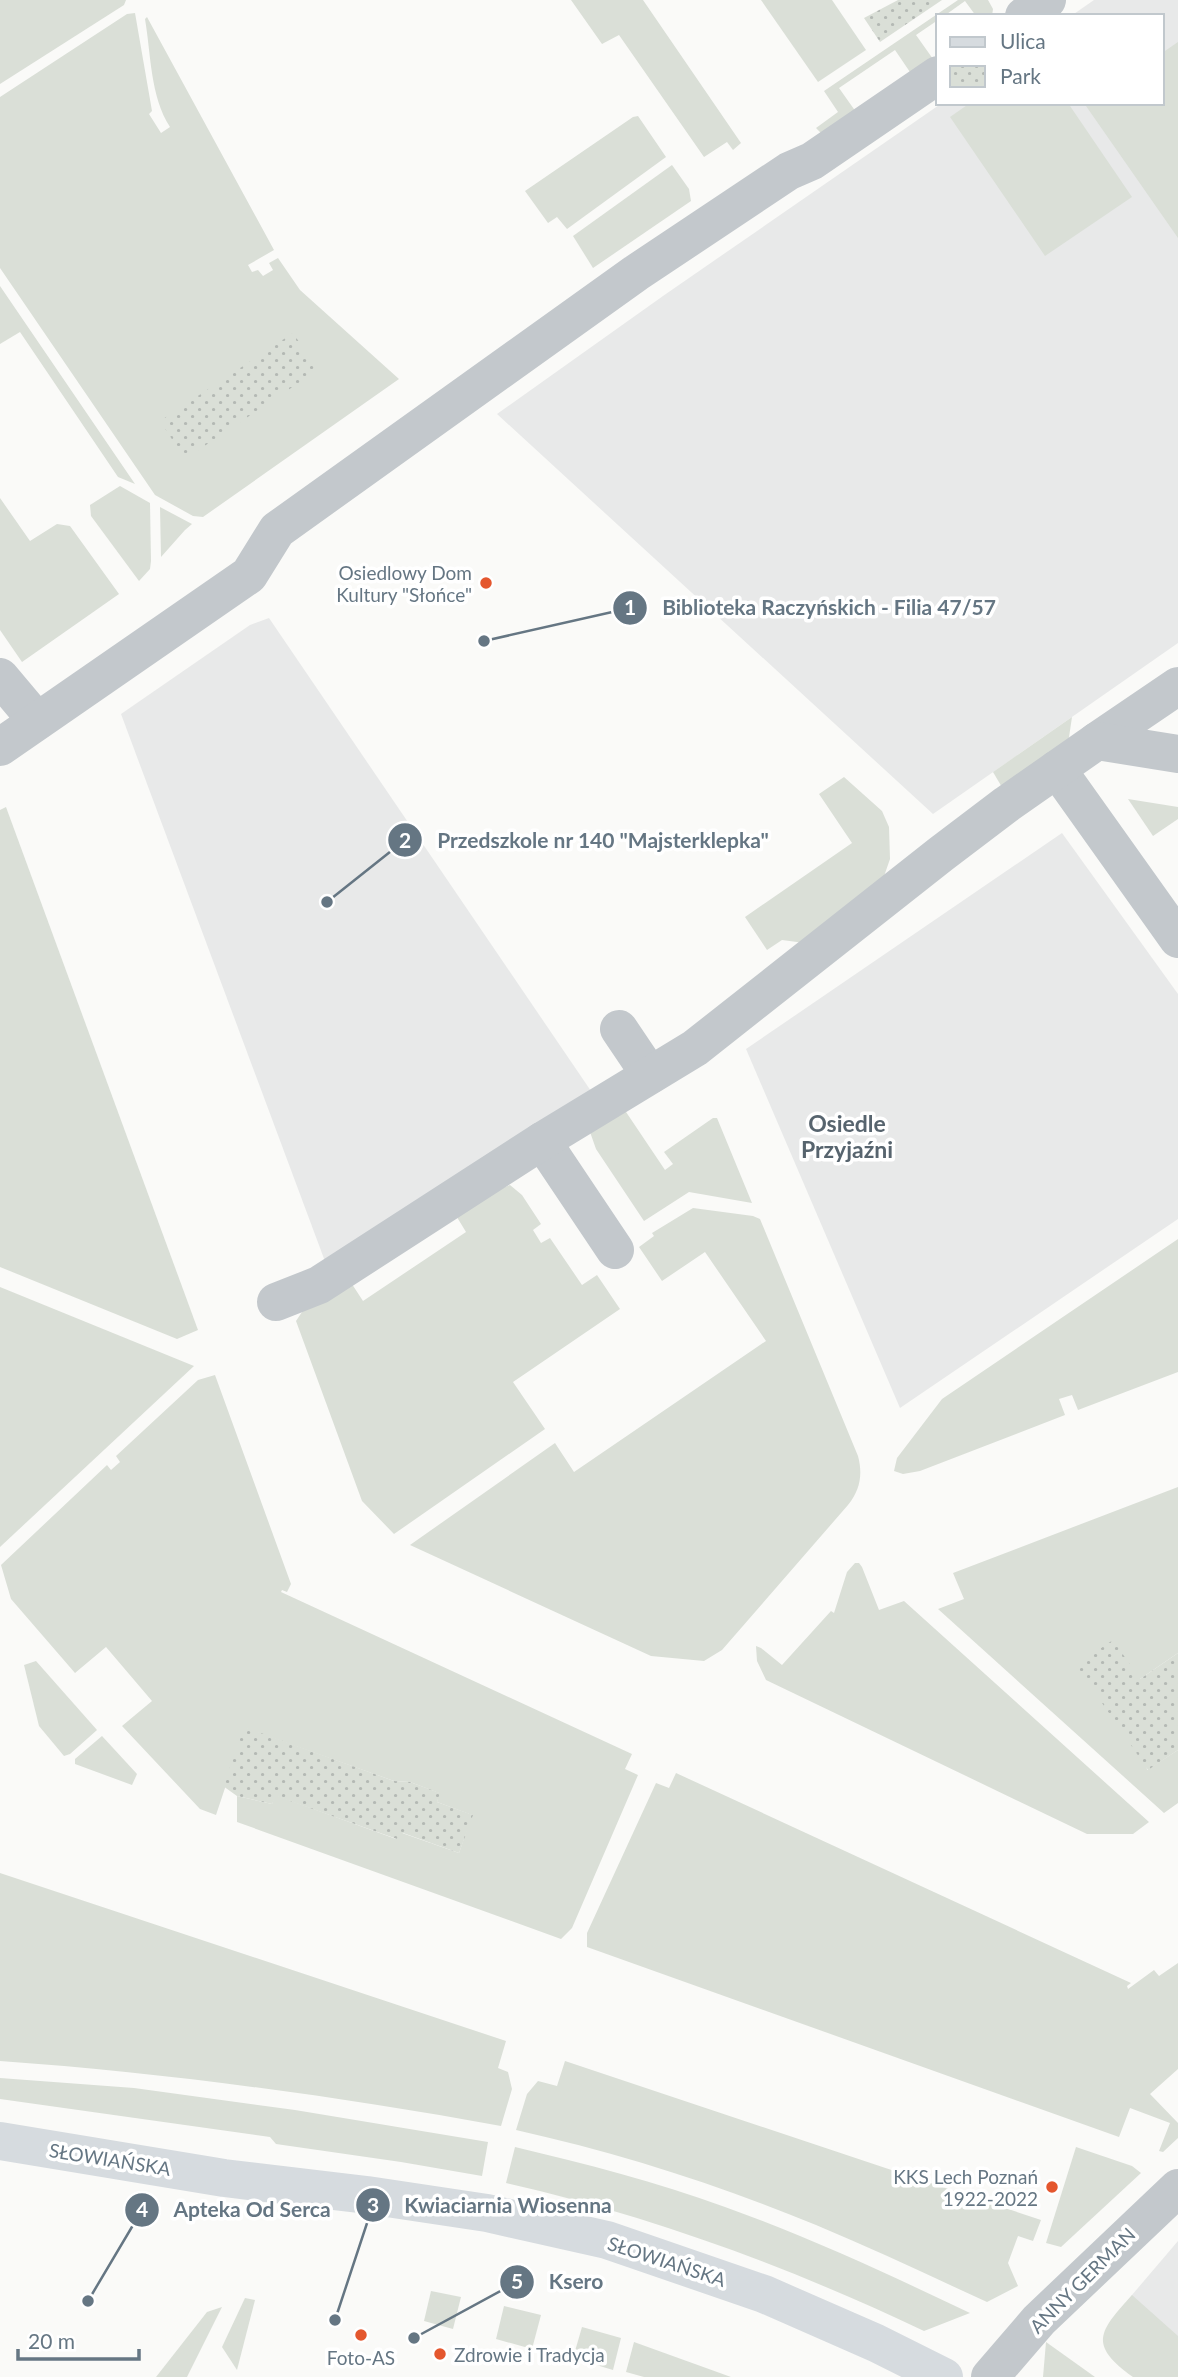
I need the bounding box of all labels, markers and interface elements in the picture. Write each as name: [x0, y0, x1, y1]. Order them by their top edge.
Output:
legend: [936, 14, 1164, 105]
text: Ulica: [1000, 28, 1046, 53]
text: Park: [1000, 63, 1041, 88]
place label: Osiedlowy Dom Kultury "Słońce": [336, 561, 472, 606]
marker: Osiedlowy Dom Kultury "Słońce": [478, 575, 494, 591]
callout: Biblioteka Raczyńskich - Filia 47/57: [613, 587, 1009, 629]
text: 1: [624, 594, 636, 619]
text: Biblioteka Raczyńskich - Filia 47/57: [662, 594, 996, 619]
callout: Przedszkole nr 140 "Majsterklepka": [388, 819, 783, 861]
text: 2: [399, 827, 411, 852]
text: Przedszkole nr 140 "Majsterklepka": [437, 827, 769, 852]
district label: Osiedle Przyjaźni: [801, 1109, 893, 1163]
street label: SŁOWIAŃSKA: [48, 2138, 173, 2180]
place label: KKS Lech Poznań 1922-2022: [893, 2165, 1038, 2210]
marker: KKS Lech Poznań 1922-2022: [1044, 2179, 1060, 2195]
callout: Kwiaciarnia Wiosenna: [356, 2184, 626, 2226]
callout: Apteka Od Serca: [125, 2189, 345, 2231]
text: 3: [367, 2192, 379, 2217]
text: Kwiaciarnia Wiosenna: [404, 2192, 612, 2217]
text: 4: [136, 2196, 148, 2221]
text: Apteka Od Serca: [172, 2196, 331, 2221]
street label: ANNY GERMAN: [1025, 2223, 1139, 2337]
street label: SŁOWIAŃSKA: [605, 2231, 729, 2291]
callout: Ksero: [500, 2261, 617, 2303]
text: 5: [511, 2268, 523, 2293]
text: Ksero: [549, 2268, 603, 2293]
scale bar: [18, 2318, 138, 2362]
marker: Foto-AS: [353, 2327, 369, 2343]
text: 20 m: [28, 2328, 75, 2353]
place label: Zdrowie i Tradycja: [454, 2343, 605, 2366]
place label: Foto-AS: [327, 2346, 395, 2369]
marker: Zdrowie i Tradycja: [432, 2346, 448, 2362]

